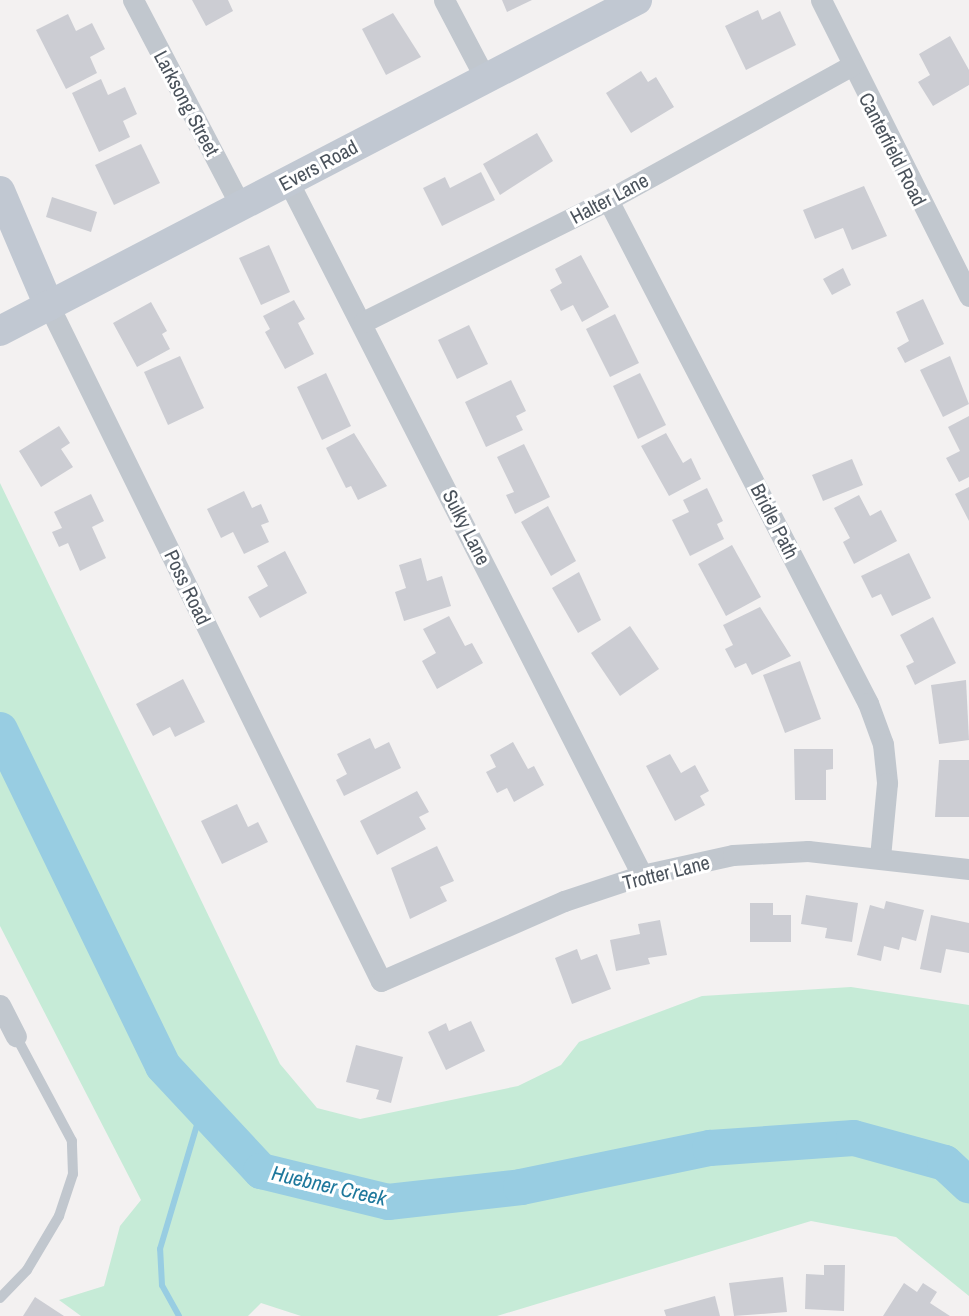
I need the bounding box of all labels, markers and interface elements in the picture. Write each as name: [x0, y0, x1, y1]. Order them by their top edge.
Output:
street label: Larksong Street: [149, 46, 225, 160]
street label: Canterfield Road: [854, 88, 932, 210]
street label: Evers Road: [275, 134, 361, 196]
street label: Halter Lane: [566, 168, 652, 228]
street label: Bridle Path: [746, 479, 804, 563]
street label: Sulky Lane: [438, 485, 496, 569]
street label: Poss Road: [160, 546, 216, 628]
street label: Trotter Lane: [620, 850, 712, 894]
water label: Huebner Creek: [269, 1161, 389, 1211]

